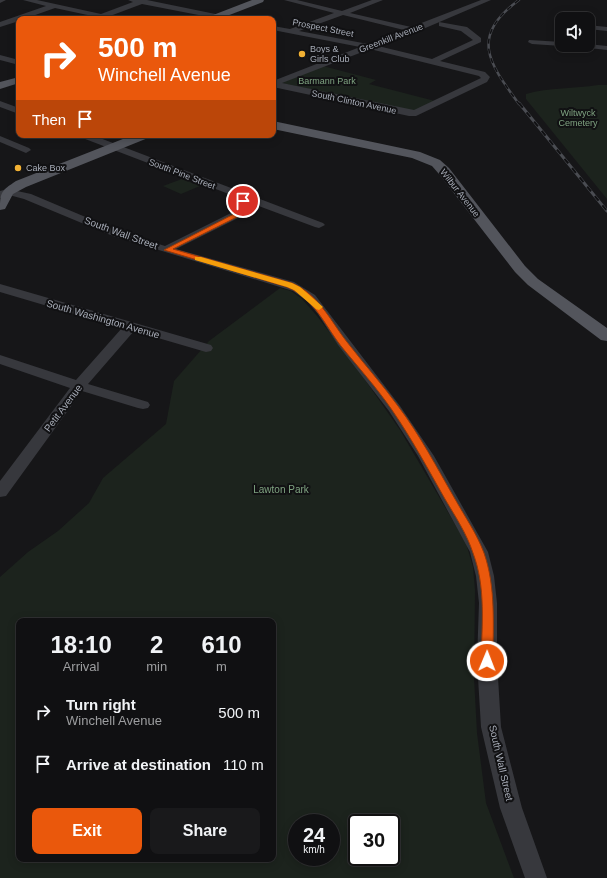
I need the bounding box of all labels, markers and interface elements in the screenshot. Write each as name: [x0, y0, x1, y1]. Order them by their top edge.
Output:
map controls: [555, 12, 595, 52]
button: sound: [555, 12, 595, 52]
street label: Prospect Street: [292, 17, 355, 39]
street label: Greenkill Avenue: [358, 21, 424, 55]
icon: right: [32, 32, 84, 84]
text: 500 m: [98, 32, 177, 63]
place label: Boys & Girls Club: [310, 44, 350, 64]
marker: Boys & Girls Club: [297, 49, 307, 59]
text: Winchell Avenue: [98, 65, 231, 85]
park label: Barmann Park: [298, 76, 356, 86]
street label: South Clinton Avenue: [311, 88, 397, 116]
icon: arrive: [74, 108, 96, 130]
park label: Wiltwyck Cemetery: [558, 108, 598, 128]
text: Then: [32, 111, 66, 128]
street label: South Pine Street: [147, 157, 217, 191]
marker: Cake Box: [13, 163, 23, 173]
place label: Cake Box: [26, 163, 66, 173]
street label: Wilbur Avenue: [438, 167, 482, 219]
pin: [226, 184, 260, 218]
icon: arrive: [232, 190, 254, 212]
street label: South Wall Street: [83, 215, 159, 251]
street label: South Washington Avenue: [45, 298, 161, 341]
street label: Petit Avenue: [42, 382, 84, 434]
park label: Lawton Park: [253, 484, 310, 495]
text: 18:10: [50, 631, 112, 658]
text: 2: [150, 631, 163, 658]
text: 610: [202, 631, 242, 658]
position arrow: [466, 640, 508, 682]
text: Arrival: [63, 659, 100, 674]
text: min: [146, 659, 167, 674]
text: m: [216, 659, 227, 674]
text: Turn right: [66, 696, 136, 713]
icon: right: [32, 701, 54, 723]
text: 500 m: [218, 704, 260, 721]
text: Winchell Avenue: [66, 713, 162, 728]
street label: South Wall Street: [487, 724, 515, 802]
icon: arrive: [32, 753, 54, 775]
text: Arrive at destination: [66, 756, 211, 773]
text: 110 m: [223, 756, 264, 773]
button: Exit: [32, 808, 142, 854]
button: Share: [150, 808, 260, 854]
speed limit sign: 30: [348, 814, 400, 866]
text: 24: [303, 824, 325, 846]
text: km/h: [303, 844, 325, 855]

